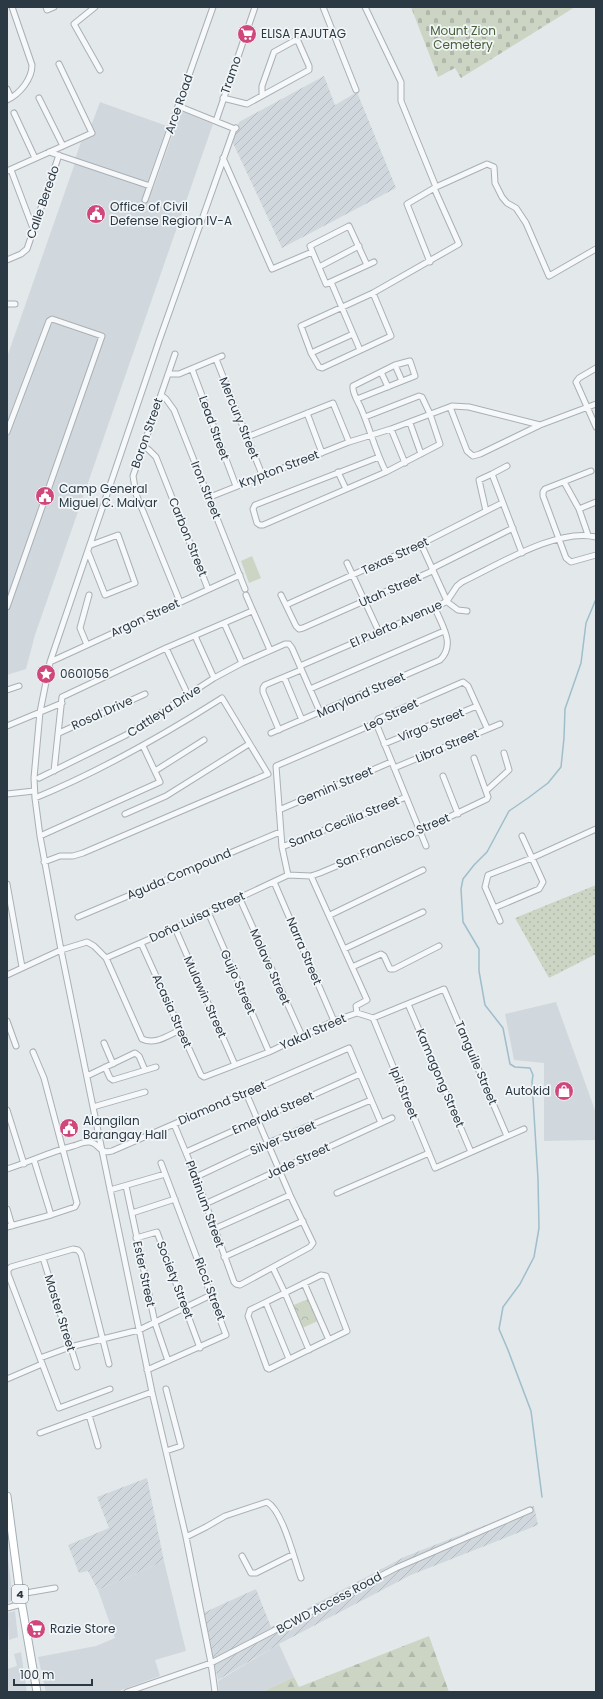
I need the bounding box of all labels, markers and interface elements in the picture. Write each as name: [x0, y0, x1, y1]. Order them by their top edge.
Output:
park label: Mount Zion Cemetery: [430, 22, 496, 53]
supermarket icon: ELISA FAJUTAG: [236, 23, 258, 45]
place label: ELISA FAJUTAG: [261, 25, 346, 42]
street label: Tramo: [216, 53, 245, 96]
street label: Arce Road: [160, 72, 197, 136]
street label: Calle Beredo: [22, 163, 63, 241]
place label: Office of Civil Defense Region IV-A: [110, 198, 232, 229]
public building icon: Office of Civil Defense Region IV-A: [85, 203, 107, 225]
street label: Mercury Street: [215, 374, 264, 461]
street label: Lead Street: [195, 393, 234, 462]
street label: Boron Street: [127, 395, 166, 470]
street label: Krypton Street: [236, 445, 321, 492]
street label: Iron Street: [187, 458, 226, 521]
place label: Camp General Miguel C. Malvar: [59, 480, 158, 511]
public building icon: Camp General Miguel C. Malvar: [34, 485, 56, 507]
street label: Carbon Street: [165, 495, 212, 579]
street label: Texas Street: [358, 533, 431, 579]
street label: Utah Street: [356, 568, 424, 611]
street label: Argon Street: [107, 594, 182, 641]
street label: El Puerto Avenue: [347, 596, 445, 651]
place icon: 0601056: [35, 663, 57, 685]
place label: 0601056: [60, 665, 109, 682]
street label: Maryland Street: [314, 667, 408, 722]
street label: Cattleya Drive: [124, 680, 204, 741]
street label: Rosal Drive: [68, 691, 135, 734]
street label: Leo Street: [361, 694, 421, 735]
street label: Virgo Street: [395, 704, 466, 745]
street label: Libra Street: [413, 725, 481, 766]
street label: Gemini Street: [294, 762, 375, 809]
street label: Santa Cecilia Street: [286, 792, 402, 851]
street label: San Francisco Street: [333, 809, 452, 872]
street label: Aguda Compound: [124, 844, 234, 903]
street label: Doña Luisa Street: [146, 887, 247, 946]
street label: Narra Street: [283, 914, 326, 987]
street label: Molave Street: [246, 926, 295, 1008]
street label: Guijo Street: [217, 947, 260, 1017]
street label: Mulawin Street: [180, 953, 231, 1040]
street label: Acasia Street: [149, 971, 196, 1050]
street label: Yakal Street: [277, 1009, 349, 1054]
street label: Tanguile Street: [451, 1018, 502, 1107]
street label: Kamagong Street: [412, 1026, 469, 1130]
street label: Ipil Street: [386, 1064, 423, 1122]
street label: Diamond Street: [175, 1076, 268, 1129]
shop icon: Autokid: [553, 1080, 575, 1102]
place label: Autokid: [505, 1082, 550, 1099]
street label: Emerald Street: [229, 1087, 316, 1138]
place label: Alangilan Barangay Hall: [83, 1112, 167, 1143]
street label: Silver Street: [247, 1116, 318, 1159]
public building icon: Alangilan Barangay Hall: [58, 1117, 80, 1139]
street label: Jade Street: [263, 1138, 332, 1183]
street label: Platinum Street: [182, 1158, 229, 1250]
street label: Ester Street: [129, 1239, 160, 1308]
street label: Society Street: [153, 1239, 198, 1321]
street label: Ricci Street: [191, 1255, 230, 1323]
street label: Master Street: [41, 1272, 80, 1353]
street label: BCWD Access Road: [273, 1568, 384, 1638]
road number: 4: [12, 1585, 28, 1603]
supermarket icon: Razie Store: [25, 1618, 47, 1640]
place label: Razie Store: [50, 1620, 115, 1637]
scale bar: [14, 1661, 92, 1687]
text: 100 m: [20, 1666, 54, 1683]

